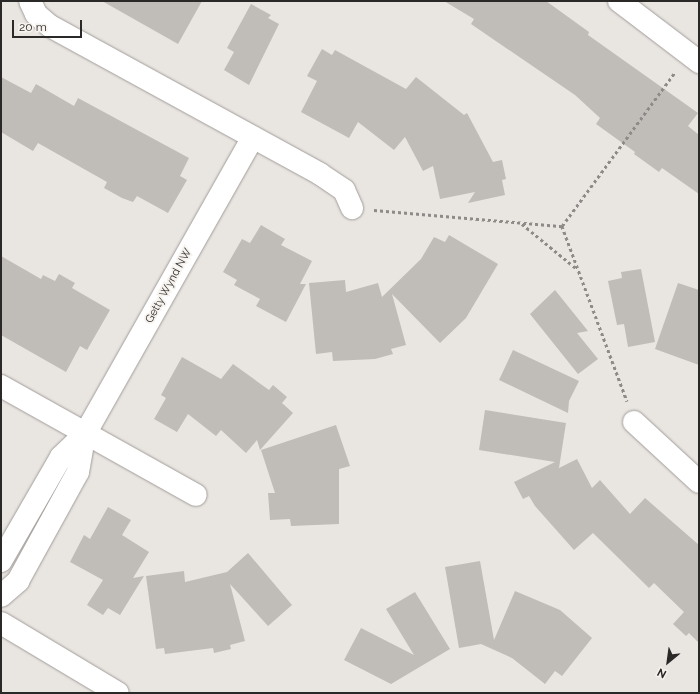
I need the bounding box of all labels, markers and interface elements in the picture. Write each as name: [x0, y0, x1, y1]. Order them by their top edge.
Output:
scale bar: [14, 12, 84, 38]
text: 20 m: [19, 20, 47, 34]
street label: Getty Wynd NW: [143, 246, 195, 326]
north arrow: [648, 642, 688, 682]
text: N: [655, 665, 669, 681]

